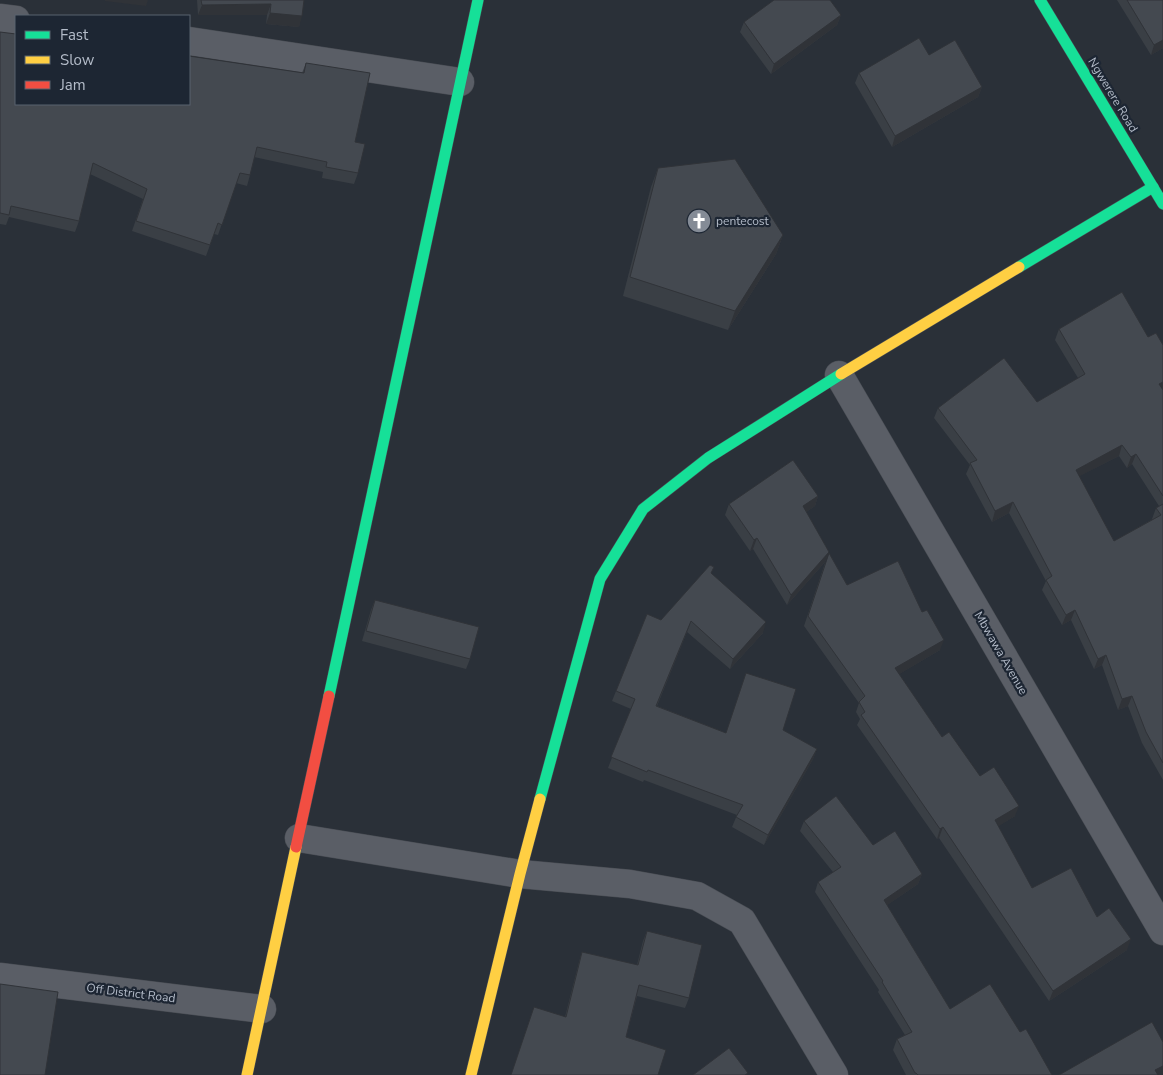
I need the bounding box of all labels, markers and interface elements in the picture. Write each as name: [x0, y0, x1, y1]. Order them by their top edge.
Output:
legend: [15, 15, 190, 105]
text: Fast: [60, 25, 89, 45]
text: Slow: [60, 50, 95, 70]
street label: Ngwerere Road: [1084, 55, 1142, 135]
text: Jam: [59, 75, 86, 95]
church icon: pentecost: [686, 208, 712, 234]
place label: pentecost: [716, 213, 770, 229]
street label: Mbwawa Avenue: [971, 608, 1031, 698]
street label: Off District Road: [86, 980, 176, 1006]

